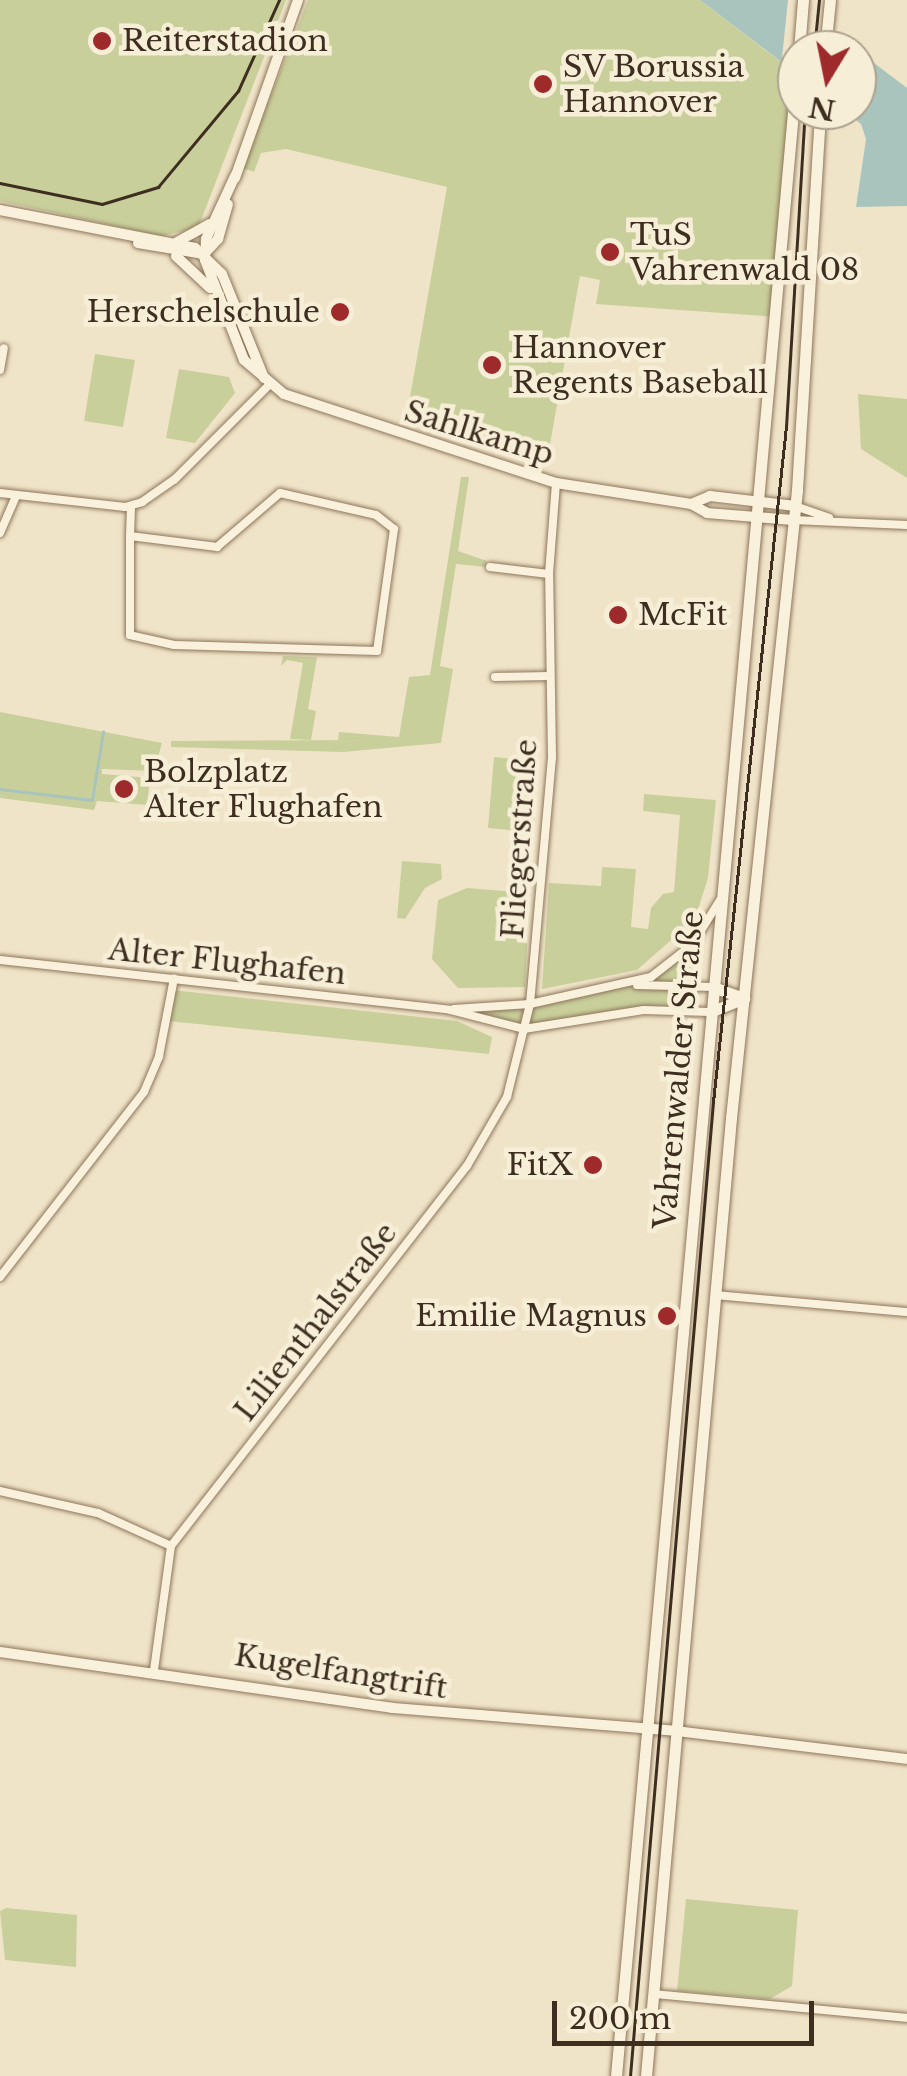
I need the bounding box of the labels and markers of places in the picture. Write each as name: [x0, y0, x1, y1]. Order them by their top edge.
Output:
place label: Reiterstadion: [122, 23, 328, 59]
marker: Reiterstadion: [91, 30, 113, 52]
place label: SV Borussia Hannover: [563, 49, 745, 120]
marker: SV Borussia Hannover: [532, 73, 554, 95]
place label: TuS Vahrenwald 08: [630, 217, 859, 288]
marker: TuS Vahrenwald 08: [599, 241, 621, 263]
place label: Herschelschule: [87, 294, 320, 330]
marker: Herschelschule: [329, 301, 351, 323]
place label: Hannover Regents Baseball: [512, 330, 768, 400]
marker: Hannover Regents Baseball: [481, 354, 503, 376]
place label: McFit: [638, 597, 728, 633]
marker: McFit: [607, 604, 629, 626]
place label: Bolzplatz Alter Flughafen: [144, 754, 383, 824]
marker: Bolzplatz Alter Flughafen: [113, 778, 135, 800]
place label: FitX: [507, 1147, 573, 1183]
marker: FitX: [582, 1154, 604, 1176]
place label: Emilie Magnus: [415, 1298, 647, 1334]
marker: Emilie Magnus: [656, 1305, 678, 1327]

